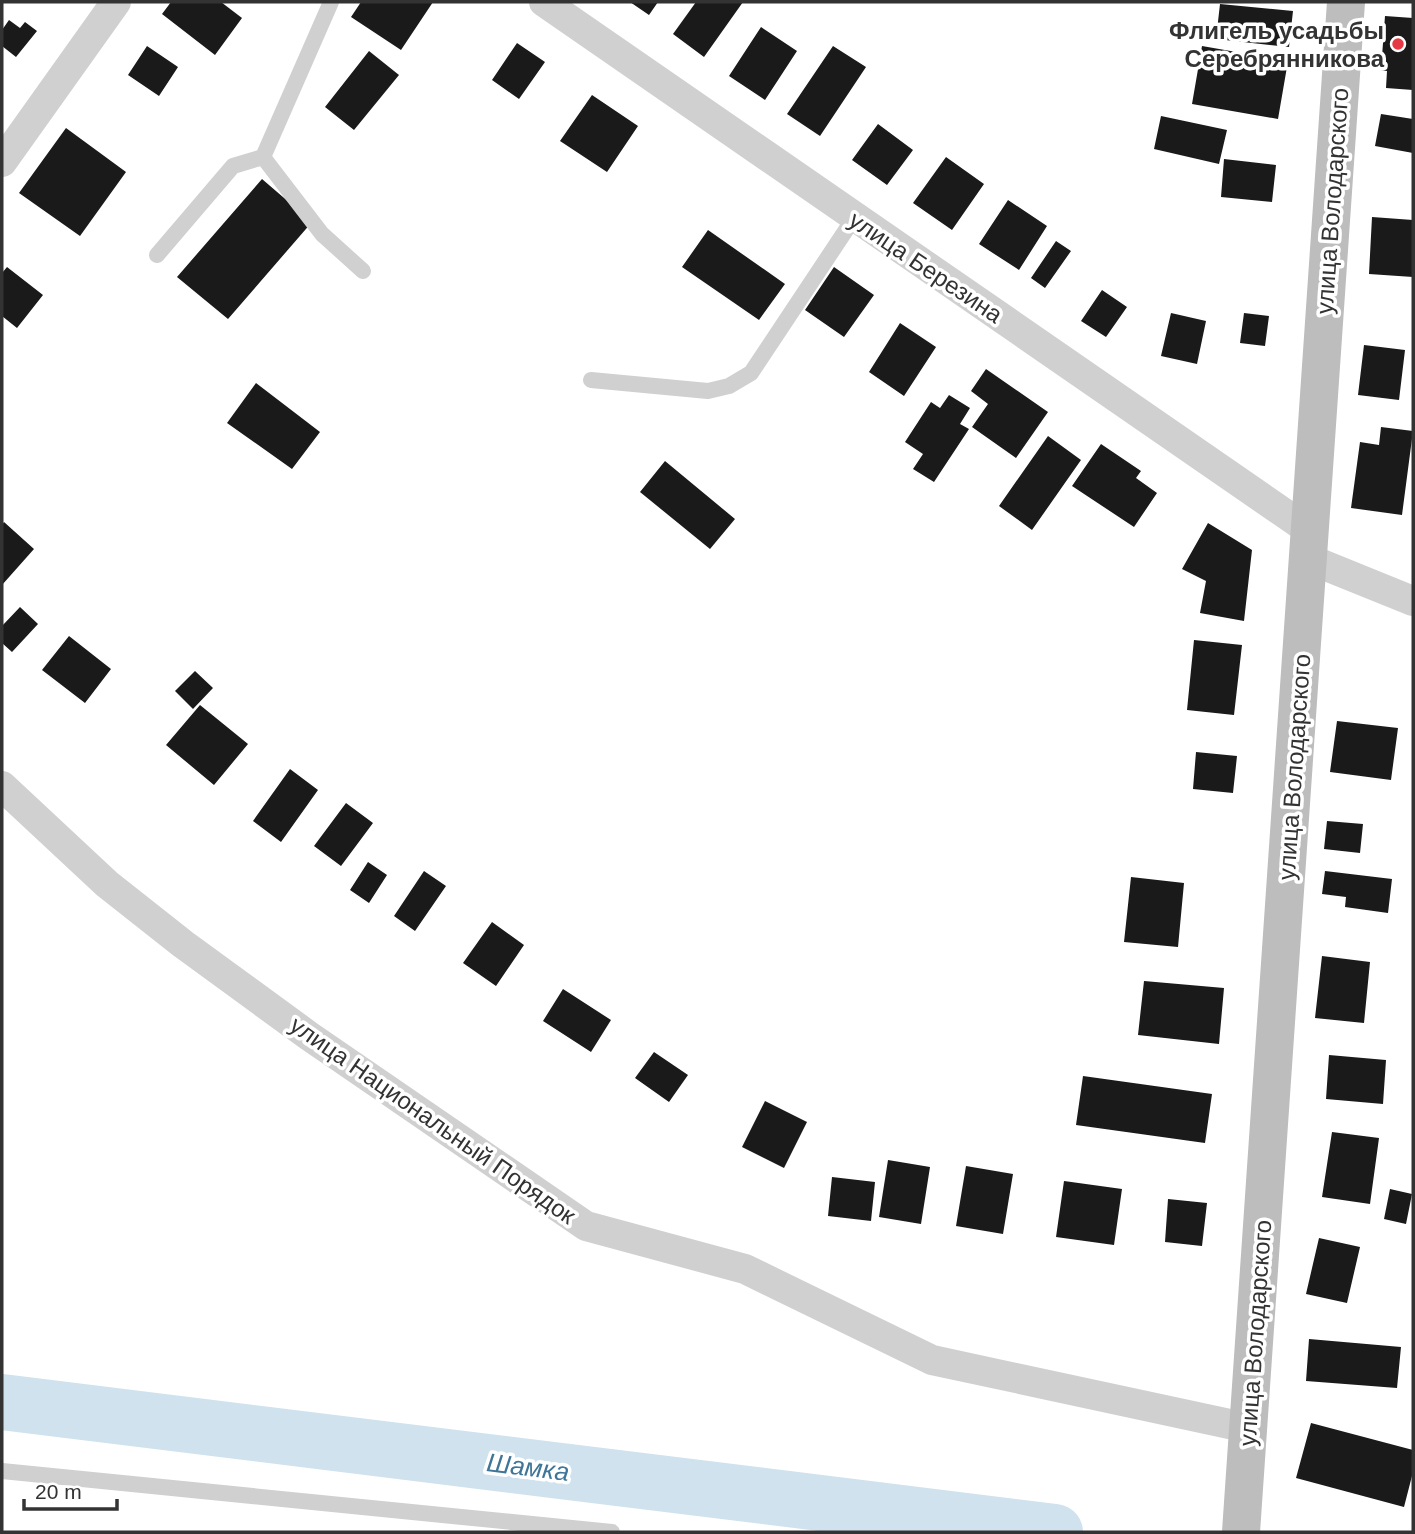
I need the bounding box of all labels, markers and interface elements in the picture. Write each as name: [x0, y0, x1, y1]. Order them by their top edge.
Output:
place label: Флигель усадьбы Серебрянникова: [1169, 17, 1385, 72]
marker: Флигель усадьбы Серебрянникова: [1390, 36, 1406, 52]
street label: улица Володарского: [1311, 87, 1353, 315]
street label: улица Березина: [844, 206, 1008, 329]
street label: улица Володарского: [1273, 653, 1315, 881]
street label: улица Национальный Порядок: [285, 1011, 581, 1229]
street label: улица Володарского: [1234, 1219, 1276, 1447]
water label: Шамка: [485, 1447, 571, 1487]
scale bar: [24, 1468, 117, 1512]
text: 20 m: [35, 1480, 82, 1503]

